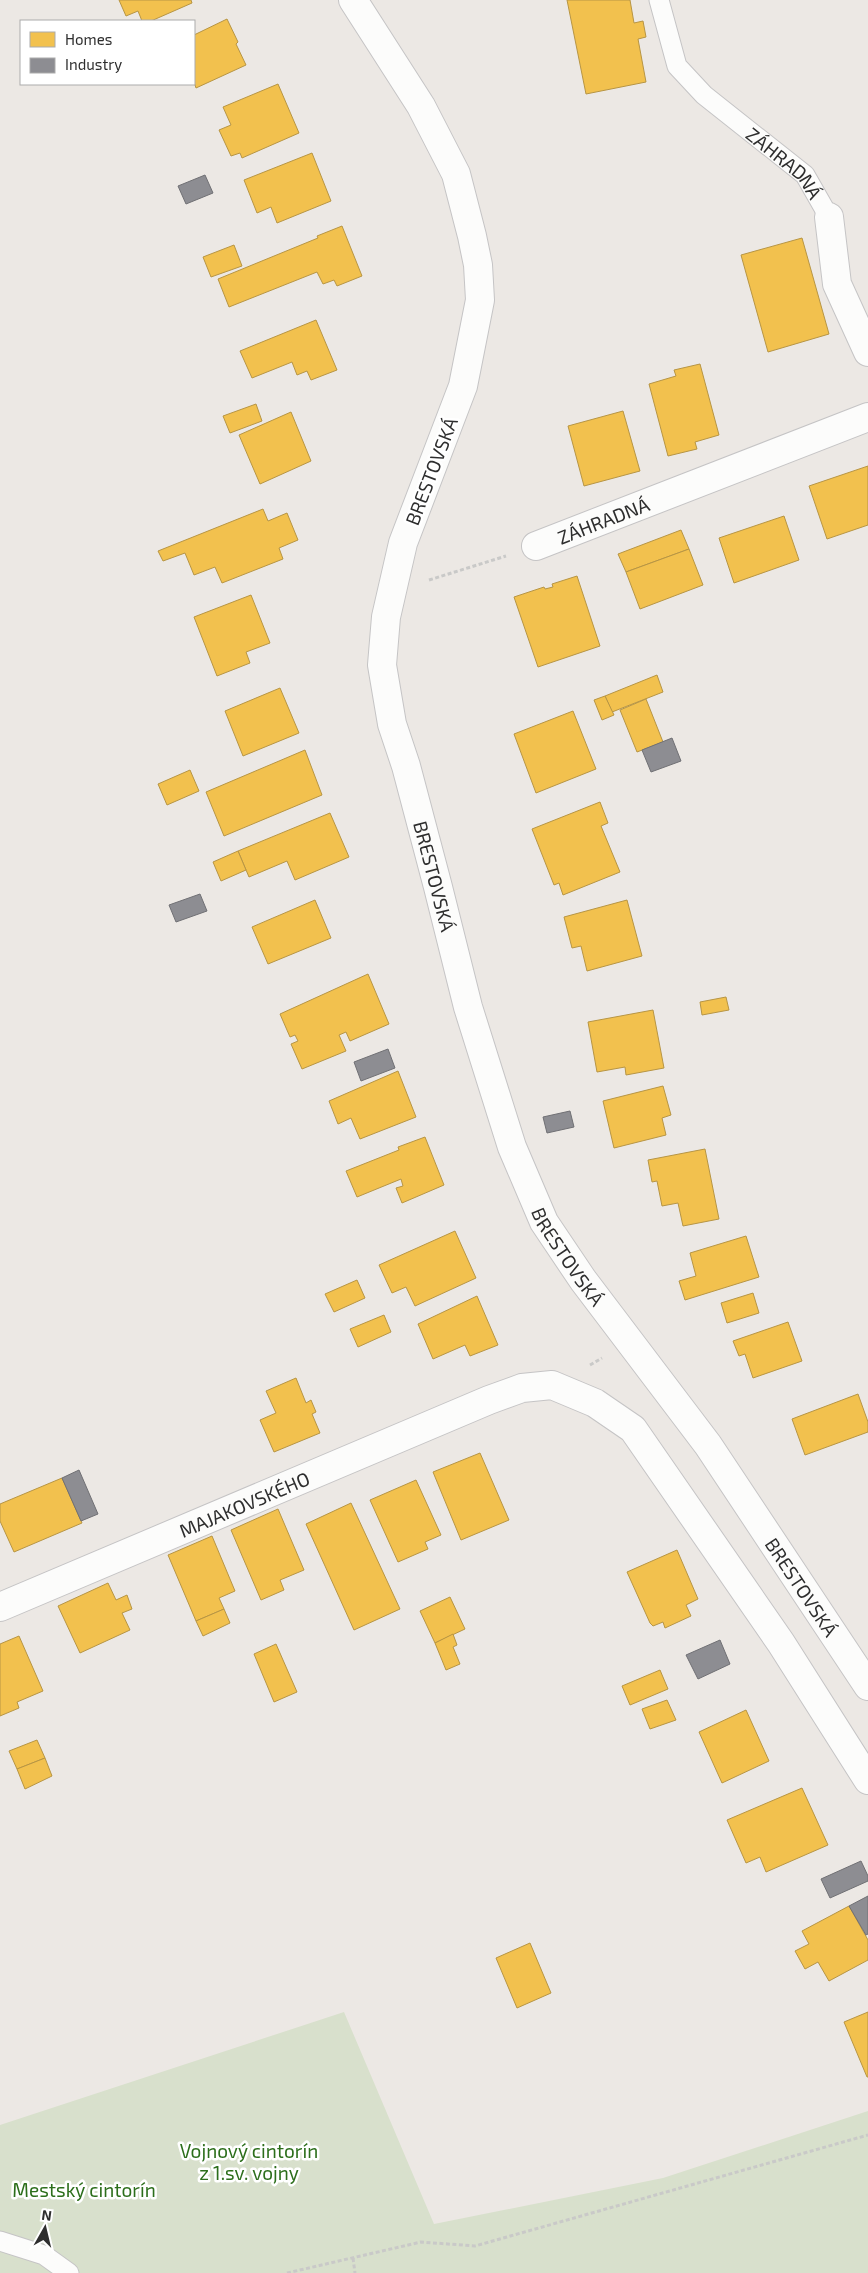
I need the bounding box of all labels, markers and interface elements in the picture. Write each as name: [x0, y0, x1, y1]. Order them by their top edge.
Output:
legend: [20, 20, 195, 85]
text: Homes: [65, 30, 112, 48]
text: Industry: [65, 55, 122, 73]
street label: ZÁHRADNÁ: [742, 122, 828, 203]
street label: BRESTOVSKÁ: [400, 414, 462, 528]
street label: ZÁHRADNÁ: [554, 492, 653, 548]
street label: BRESTOVSKÁ: [410, 818, 460, 934]
street label: BRESTOVSKÁ: [528, 1204, 610, 1310]
street label: MAJAKOVSKÉHO: [175, 1466, 313, 1541]
street label: BRESTOVSKÁ: [761, 1533, 843, 1640]
park label: Vojnový cintorín z 1.sv. vojny: [180, 2139, 318, 2184]
park label: Mestský cintorín: [12, 2178, 156, 2201]
north arrow: [20, 2203, 70, 2253]
text: N: [41, 2206, 53, 2224]

